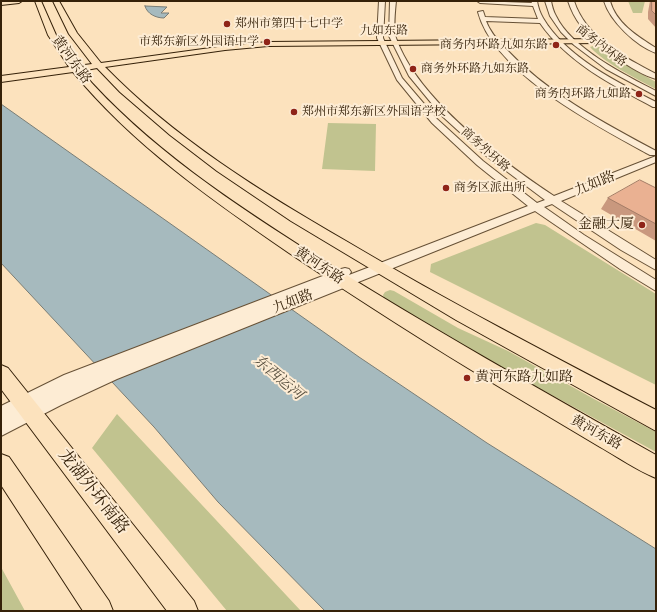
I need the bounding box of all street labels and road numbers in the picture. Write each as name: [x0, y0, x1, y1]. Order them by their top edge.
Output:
street label: 商务内环路: [573, 22, 629, 70]
street label: 九如东路: [360, 24, 408, 38]
street label: 黄河东路: [48, 32, 94, 88]
street label: 商务外环路: [458, 125, 512, 175]
street label: 九如路: [572, 168, 618, 200]
street label: 黄河东路: [291, 244, 347, 288]
street label: 九如路: [270, 287, 316, 317]
street label: 黄河东路: [567, 412, 625, 454]
street label: 龙湖外环南路: [54, 446, 132, 538]

